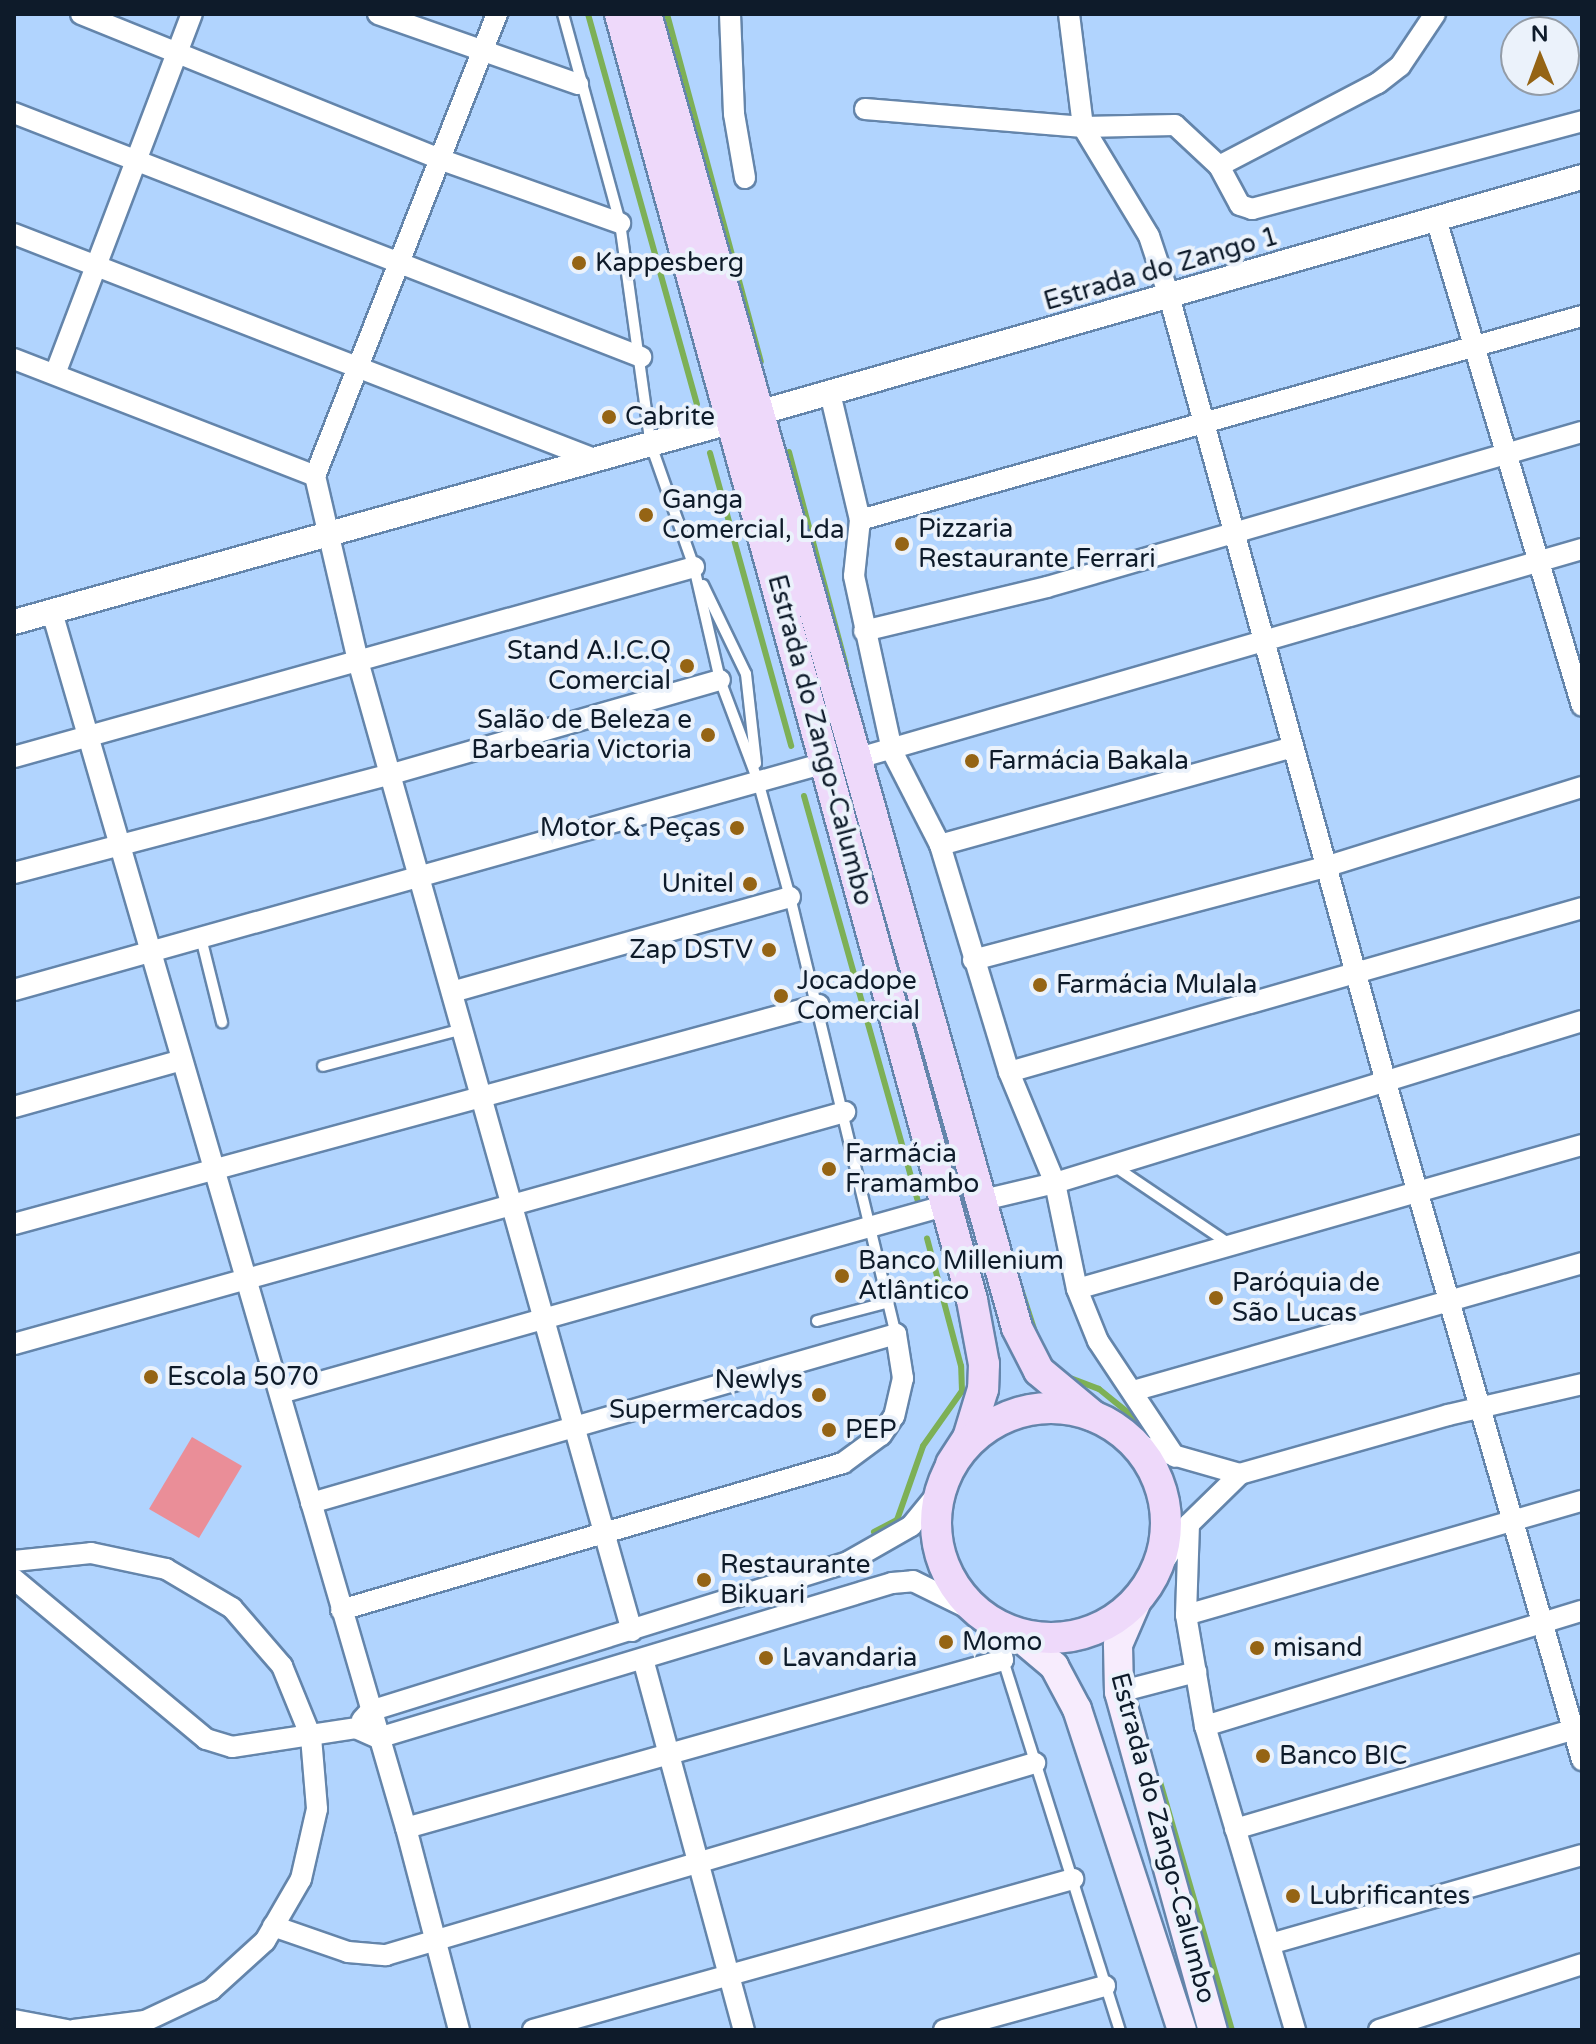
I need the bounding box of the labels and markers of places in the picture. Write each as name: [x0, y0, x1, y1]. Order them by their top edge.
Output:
place label: Kappesberg: [595, 247, 744, 279]
marker: Kappesberg: [570, 254, 588, 272]
place label: Cabrite: [625, 401, 715, 433]
marker: Cabrite: [600, 408, 618, 426]
place label: Ganga Comercial, Lda: [662, 484, 845, 546]
marker: Ganga Comercial, Lda: [637, 506, 655, 524]
place label: Pizzaria Restaurante Ferrari: [918, 513, 1156, 574]
marker: Pizzaria Restaurante Ferrari: [893, 535, 911, 553]
place label: Stand A.I.C.Q Comercial: [507, 635, 671, 696]
marker: Stand A.I.C.Q Comercial: [678, 657, 696, 675]
place label: Salão de Beleza e Barbearia Victoria: [471, 704, 692, 766]
marker: Salão de Beleza e Barbearia Victoria: [699, 726, 717, 744]
place label: Farmácia Bakala: [988, 745, 1189, 777]
marker: Farmácia Bakala: [963, 752, 981, 770]
place label: Motor & Peças: [540, 812, 721, 844]
marker: Motor & Peças: [728, 819, 746, 837]
place label: Unitel: [662, 868, 734, 900]
marker: Unitel: [741, 875, 759, 893]
place label: Zap DSTV: [629, 934, 753, 966]
marker: Zap DSTV: [760, 941, 778, 959]
place label: Jocadope Comercial: [797, 965, 920, 1026]
place label: Farmácia Mulala: [1056, 969, 1257, 1001]
marker: Farmácia Mulala: [1031, 976, 1049, 994]
marker: Jocadope Comercial: [772, 987, 790, 1005]
place label: Farmácia Framambo: [845, 1138, 979, 1200]
marker: Farmácia Framambo: [820, 1160, 838, 1178]
place label: Banco Millenium Atlântico: [858, 1245, 1064, 1306]
marker: Banco Millenium Atlântico: [833, 1267, 851, 1285]
place label: Paróquia de São Lucas: [1232, 1267, 1380, 1328]
marker: Paróquia de São Lucas: [1207, 1289, 1225, 1307]
place label: Escola 5070: [167, 1361, 319, 1393]
place label: Newlys Supermercados: [609, 1364, 803, 1426]
marker: Escola 5070: [142, 1368, 160, 1386]
marker: Newlys Supermercados: [810, 1386, 828, 1404]
place label: PEP: [845, 1414, 897, 1446]
marker: PEP: [820, 1421, 838, 1439]
place label: Restaurante Bikuari: [720, 1549, 870, 1610]
marker: Restaurante Bikuari: [695, 1571, 713, 1589]
place label: Momo: [962, 1626, 1042, 1658]
place label: misand: [1273, 1632, 1363, 1664]
marker: Momo: [937, 1633, 955, 1651]
marker: misand: [1248, 1639, 1266, 1657]
place label: Lavandaria: [782, 1642, 917, 1674]
marker: Lavandaria: [757, 1649, 775, 1667]
place label: Banco BIC: [1279, 1740, 1407, 1772]
marker: Banco BIC: [1254, 1747, 1272, 1765]
place label: Lubrificantes: [1309, 1880, 1470, 1912]
marker: Lubrificantes: [1284, 1887, 1302, 1905]

